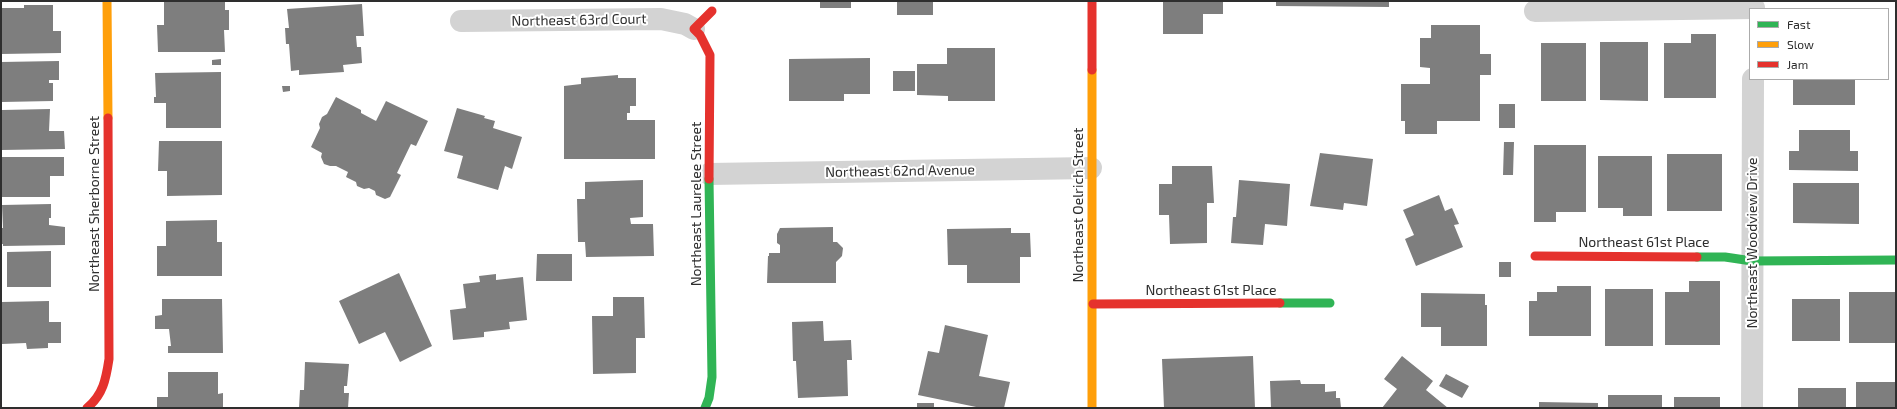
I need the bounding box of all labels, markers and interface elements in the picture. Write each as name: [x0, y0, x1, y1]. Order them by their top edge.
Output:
legend: [1749, 8, 1889, 80]
street label: Northeast 63rd Court: [511, 10, 647, 30]
text: Fast: [1787, 17, 1810, 31]
text: Slow: [1787, 37, 1814, 51]
text: Jam: [1787, 57, 1808, 71]
street label: Northeast Sherborne Street: [86, 116, 102, 292]
street label: Northeast Laurelee Street: [688, 122, 704, 286]
street label: Northeast Oelrich Street: [1070, 128, 1086, 282]
street label: Northeast Woodview Drive: [1744, 158, 1760, 328]
street label: Northeast 62nd Avenue: [825, 161, 975, 181]
street label: Northeast 61st Place: [1578, 234, 1710, 250]
street label: Northeast 61st Place: [1145, 282, 1277, 298]

